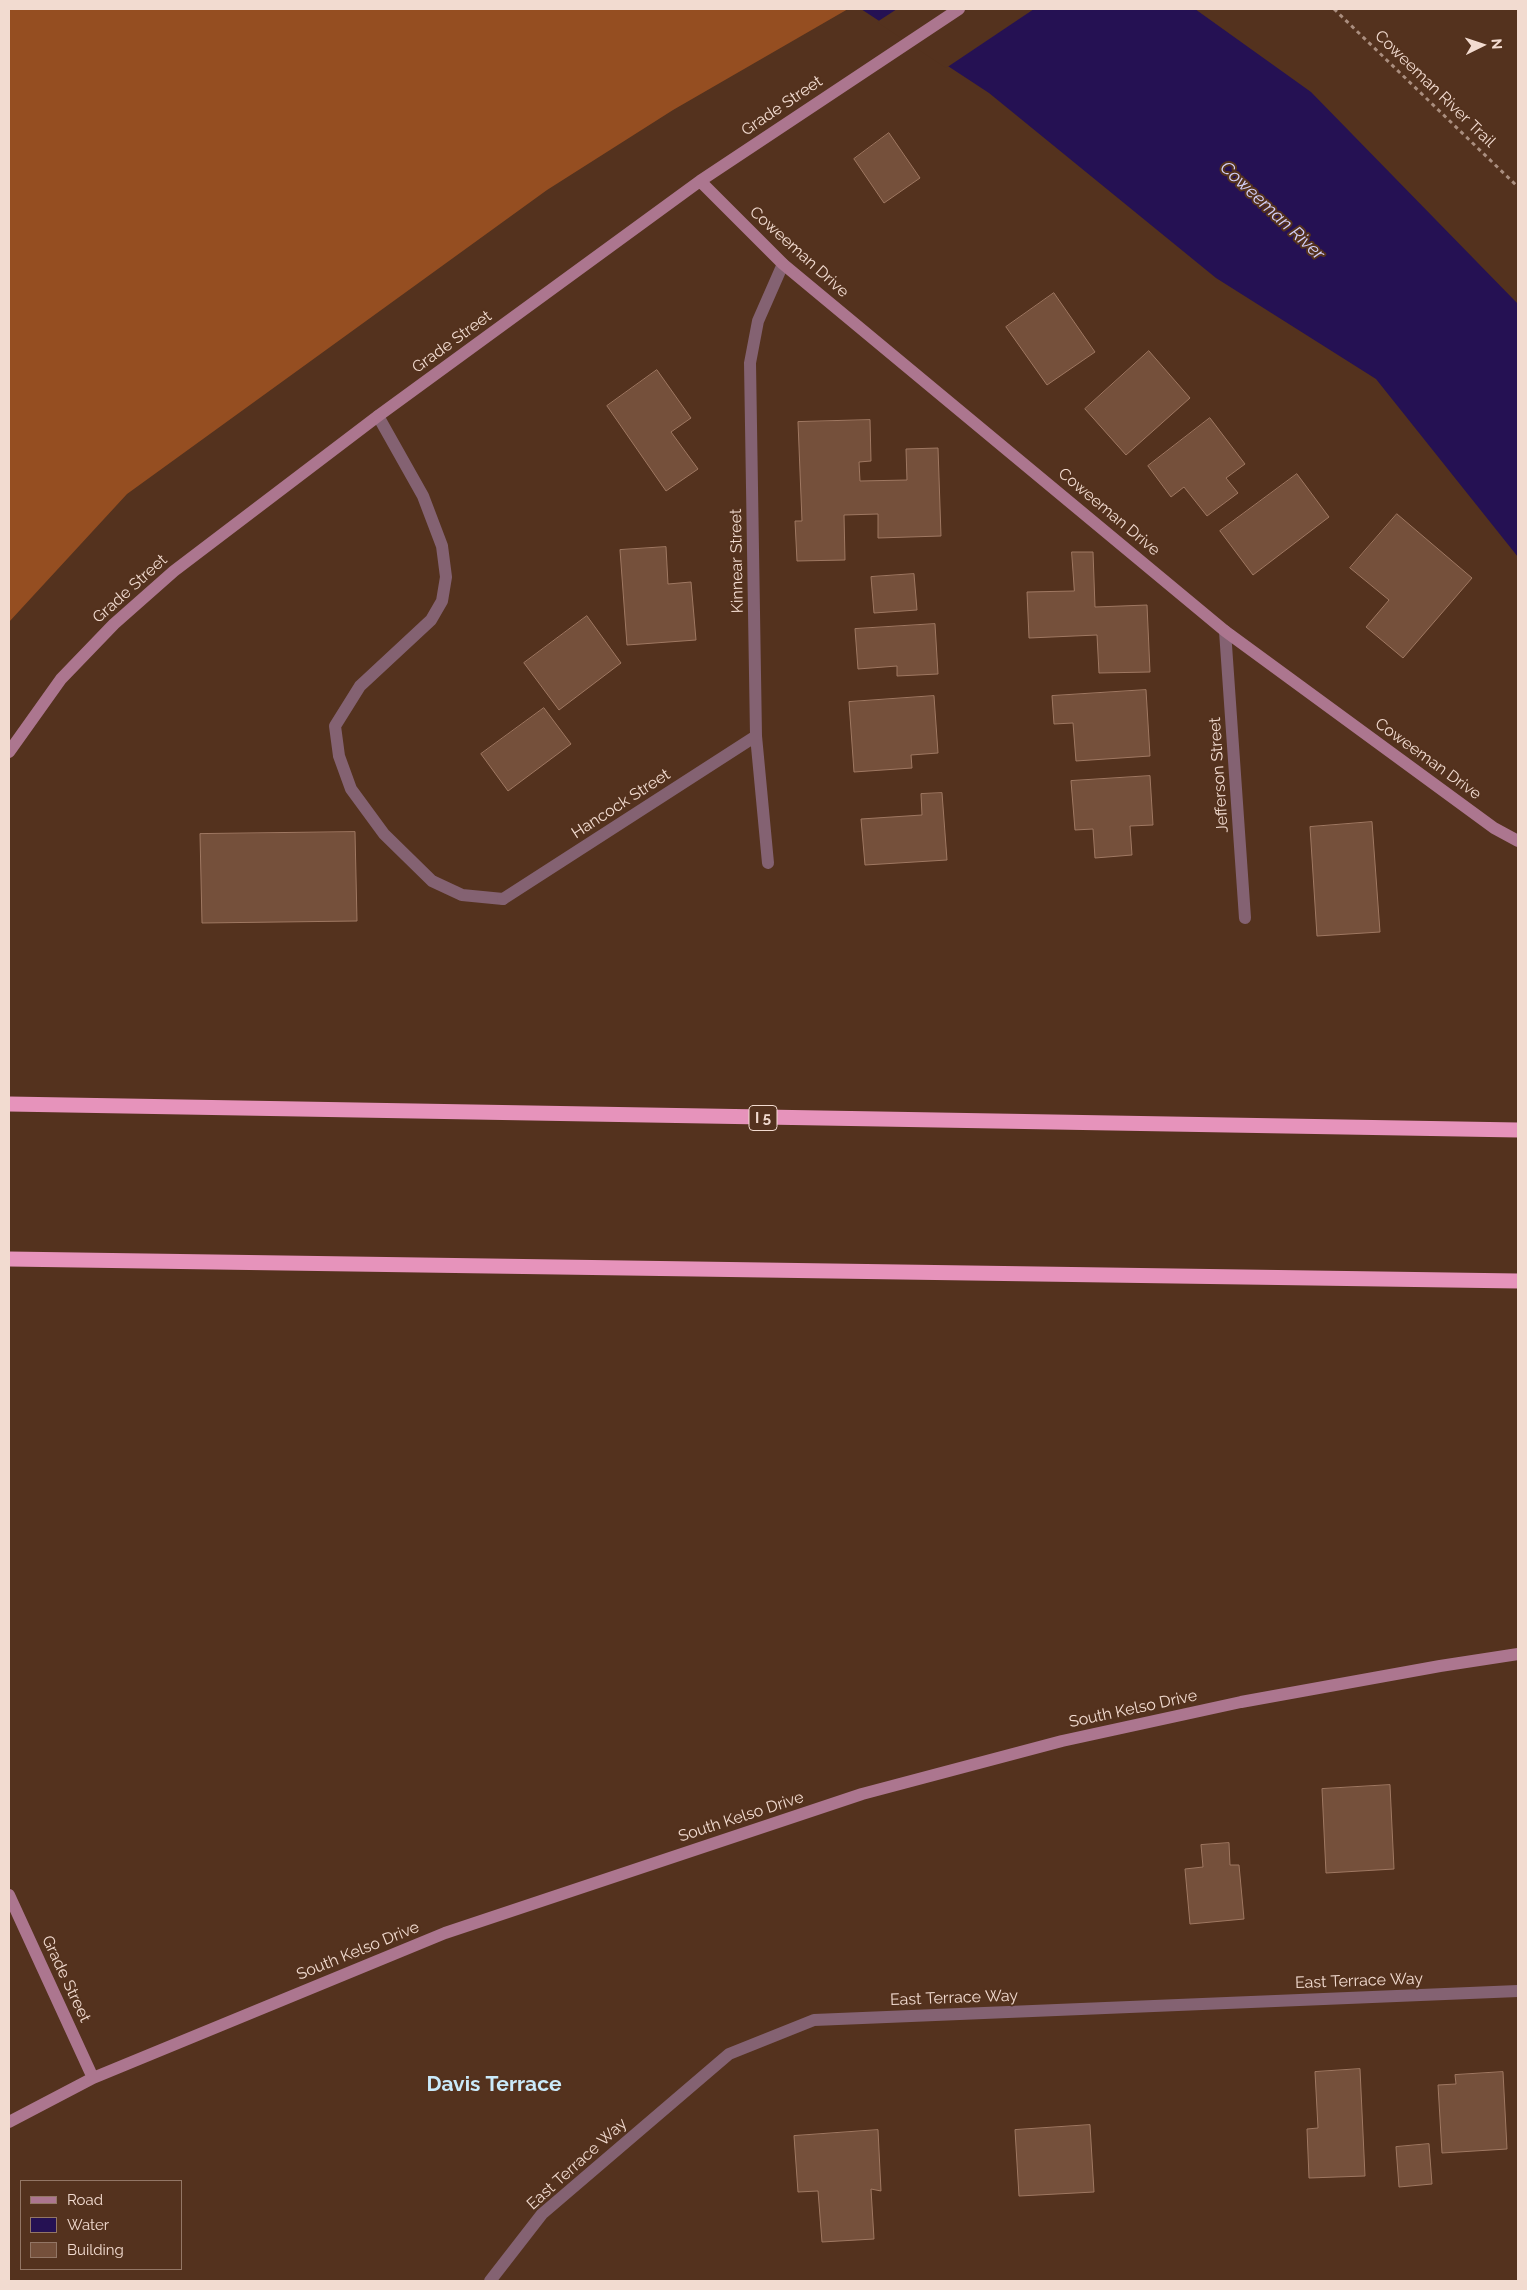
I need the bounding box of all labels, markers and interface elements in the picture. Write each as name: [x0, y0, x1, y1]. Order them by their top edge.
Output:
north arrow: [1457, 20, 1507, 70]
street label: Coweeman River Trail: [1371, 26, 1499, 152]
text: N: [1489, 38, 1505, 50]
street label: Grade Street: [738, 72, 826, 140]
water label: Coweeman River: [1215, 157, 1329, 265]
street label: Coweeman Drive: [745, 202, 853, 302]
street label: Grade Street: [409, 307, 495, 377]
street label: Coweeman Drive: [1054, 464, 1164, 560]
street label: Kinnear Street: [726, 509, 748, 613]
street label: Grade Street: [89, 551, 171, 627]
street label: Coweeman Drive: [1371, 714, 1485, 804]
street label: Jefferson Street: [1205, 717, 1233, 833]
street label: Hancock Street: [568, 765, 674, 843]
road number: I 5: [749, 1106, 777, 1130]
street label: South Kelso Drive: [1067, 1686, 1199, 1732]
street label: South Kelso Drive: [676, 1788, 806, 1846]
street label: South Kelso Drive: [294, 1918, 422, 1984]
street label: Grade Street: [38, 1933, 94, 2025]
street label: East Terrace Way: [1295, 1969, 1423, 1993]
street label: East Terrace Way: [890, 1986, 1018, 2010]
district label: Davis Terrace: [427, 2072, 561, 2098]
street label: East Terrace Way: [523, 2114, 631, 2214]
legend: [20, 2180, 182, 2270]
text: Road: [67, 2191, 103, 2209]
text: Water: [67, 2216, 109, 2234]
text: Building: [67, 2241, 124, 2259]

